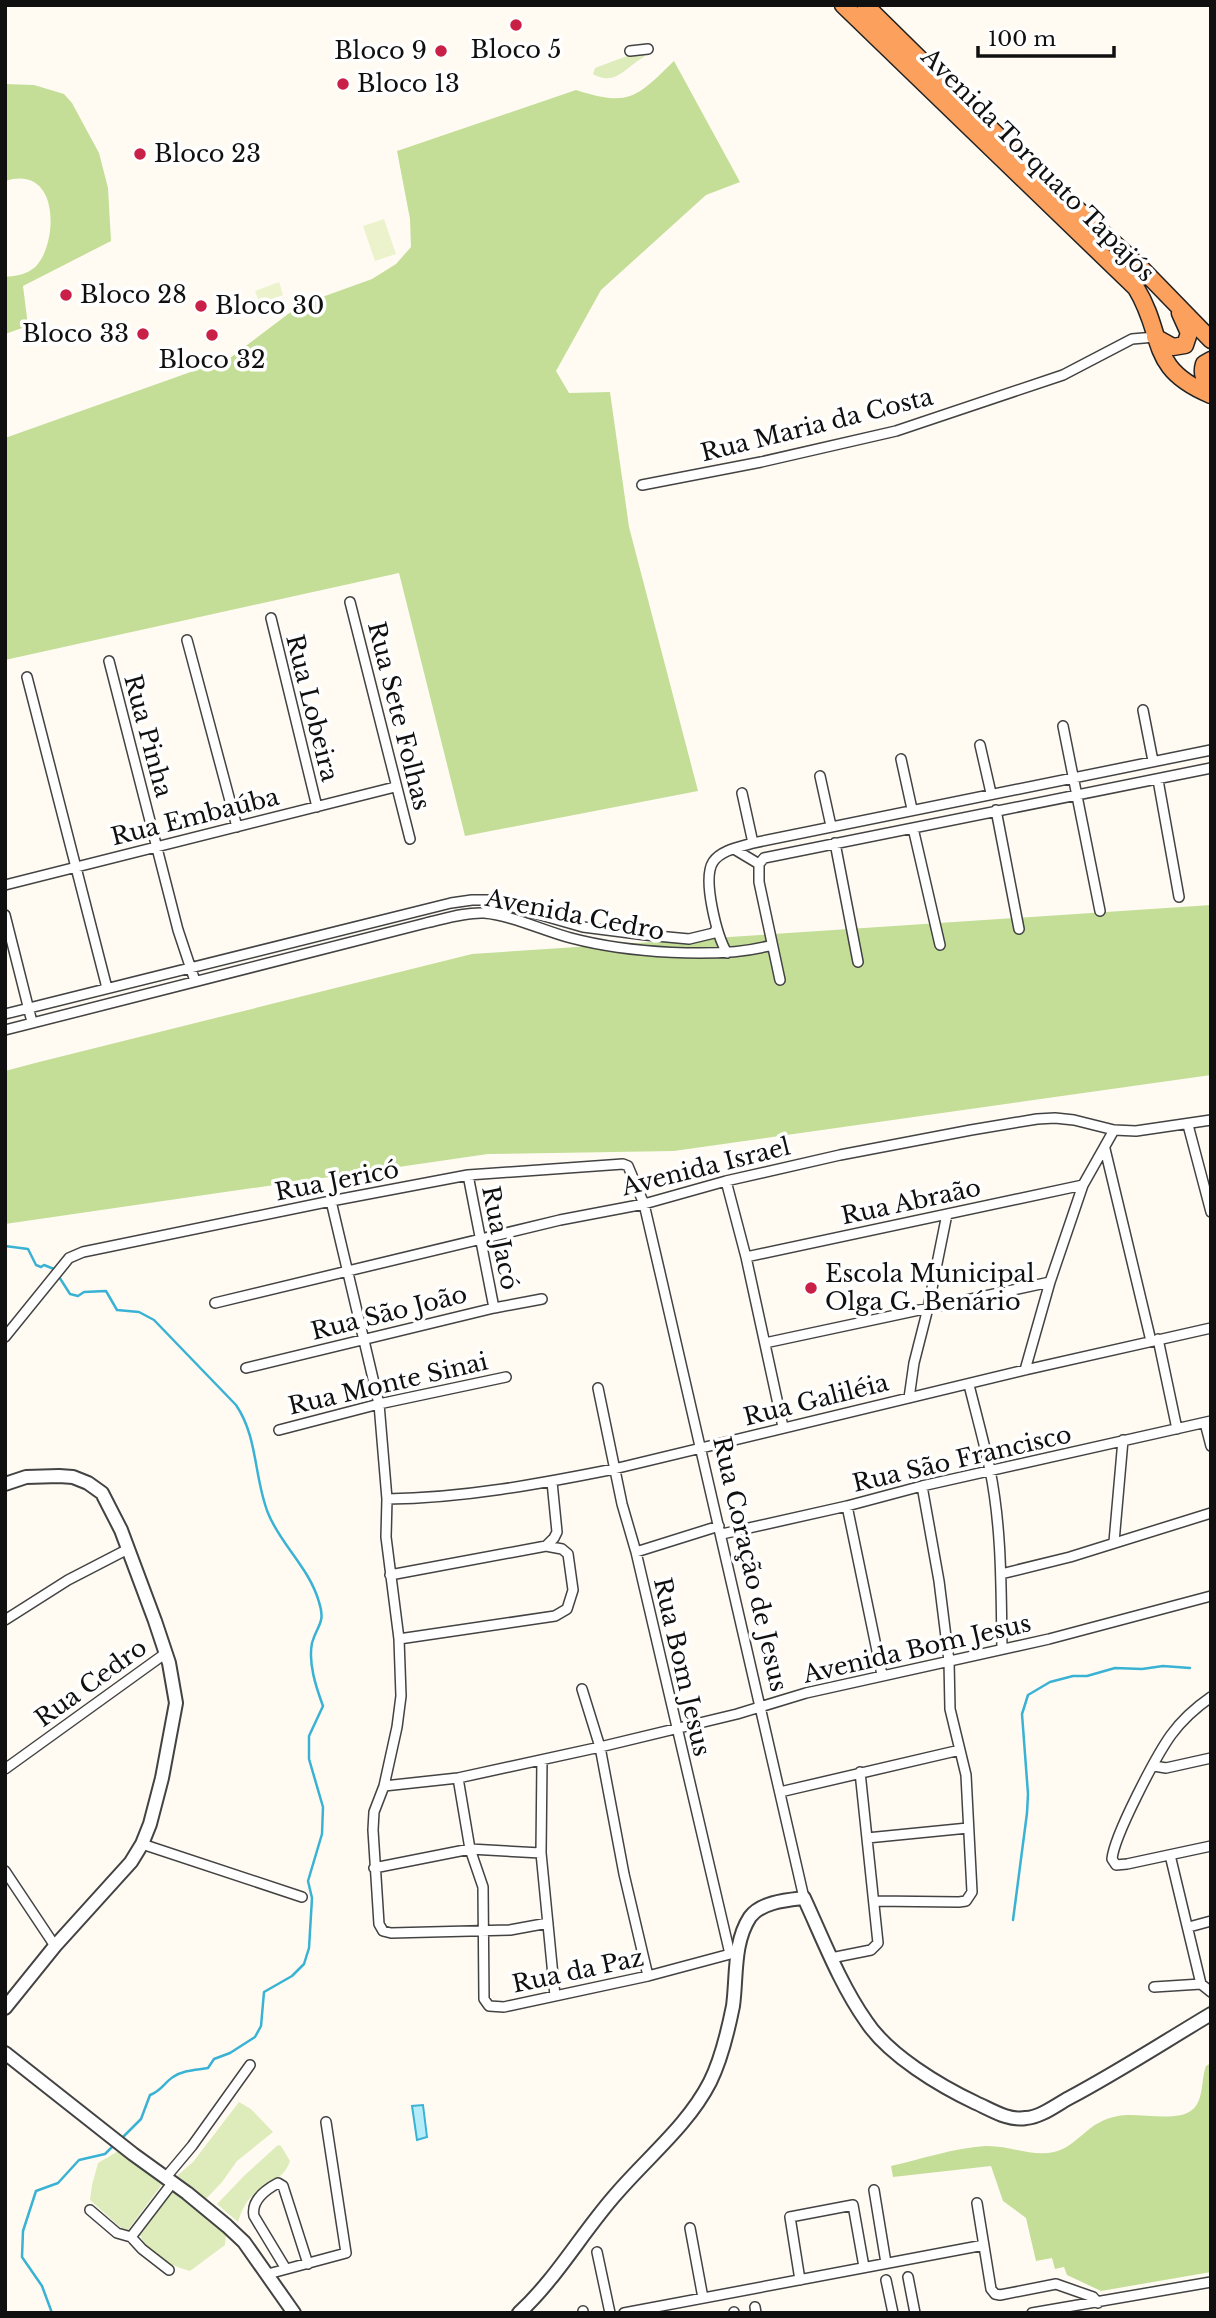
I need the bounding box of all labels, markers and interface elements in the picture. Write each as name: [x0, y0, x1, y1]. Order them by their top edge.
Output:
scale bar: [978, 14, 1114, 58]
marker: Bloco 5: [508, 17, 524, 33]
text: 100 m: [988, 26, 1056, 52]
place label: Bloco 5: [471, 35, 561, 64]
place label: Bloco 9: [334, 36, 427, 65]
street label: Avenida Torquato Tapajós: [915, 41, 1161, 287]
marker: Bloco 9: [433, 43, 449, 59]
place label: Bloco 13: [357, 69, 460, 98]
marker: Bloco 13: [335, 76, 351, 92]
place label: Bloco 23: [154, 139, 261, 168]
marker: Bloco 23: [132, 146, 148, 162]
place label: Bloco 28: [80, 280, 187, 309]
marker: Bloco 28: [58, 287, 74, 303]
place label: Bloco 30: [215, 291, 324, 320]
marker: Bloco 30: [193, 298, 209, 314]
place label: Bloco 33: [22, 319, 129, 348]
marker: Bloco 33: [135, 326, 151, 342]
marker: Bloco 32: [204, 327, 220, 343]
place label: Bloco 32: [159, 345, 265, 374]
street label: Rua Maria da Costa: [698, 381, 937, 467]
street label: Rua Sete Folhas: [362, 619, 437, 813]
street label: Rua Lobeira: [280, 631, 345, 785]
street label: Rua Pinha: [118, 671, 179, 801]
street label: Rua Embaúba: [108, 781, 283, 851]
street label: Avenida Cedro: [482, 883, 667, 946]
street label: Avenida Israel: [618, 1131, 793, 1202]
street label: Rua Jericó: [272, 1154, 401, 1207]
street label: Rua Abraão: [838, 1173, 983, 1230]
street label: Rua Jacó: [476, 1183, 525, 1292]
place label: Escola Municipal Olga G. Benário: [825, 1259, 1035, 1316]
street label: Rua São João: [308, 1279, 470, 1346]
marker: Escola Municipal Olga G. Benário: [803, 1280, 819, 1296]
street label: Rua Monte Sinai: [285, 1346, 491, 1421]
street label: Rua Galiléia: [741, 1367, 892, 1431]
street label: Rua São Francisco: [850, 1419, 1074, 1498]
street label: Rua Coração de Jesus: [707, 1434, 794, 1694]
street label: Rua Bom Jesus: [648, 1575, 717, 1759]
street label: Avenida Bom Jesus: [799, 1608, 1034, 1689]
street label: Rua Cedro: [29, 1632, 152, 1733]
street label: Rua da Paz: [509, 1942, 646, 1999]

